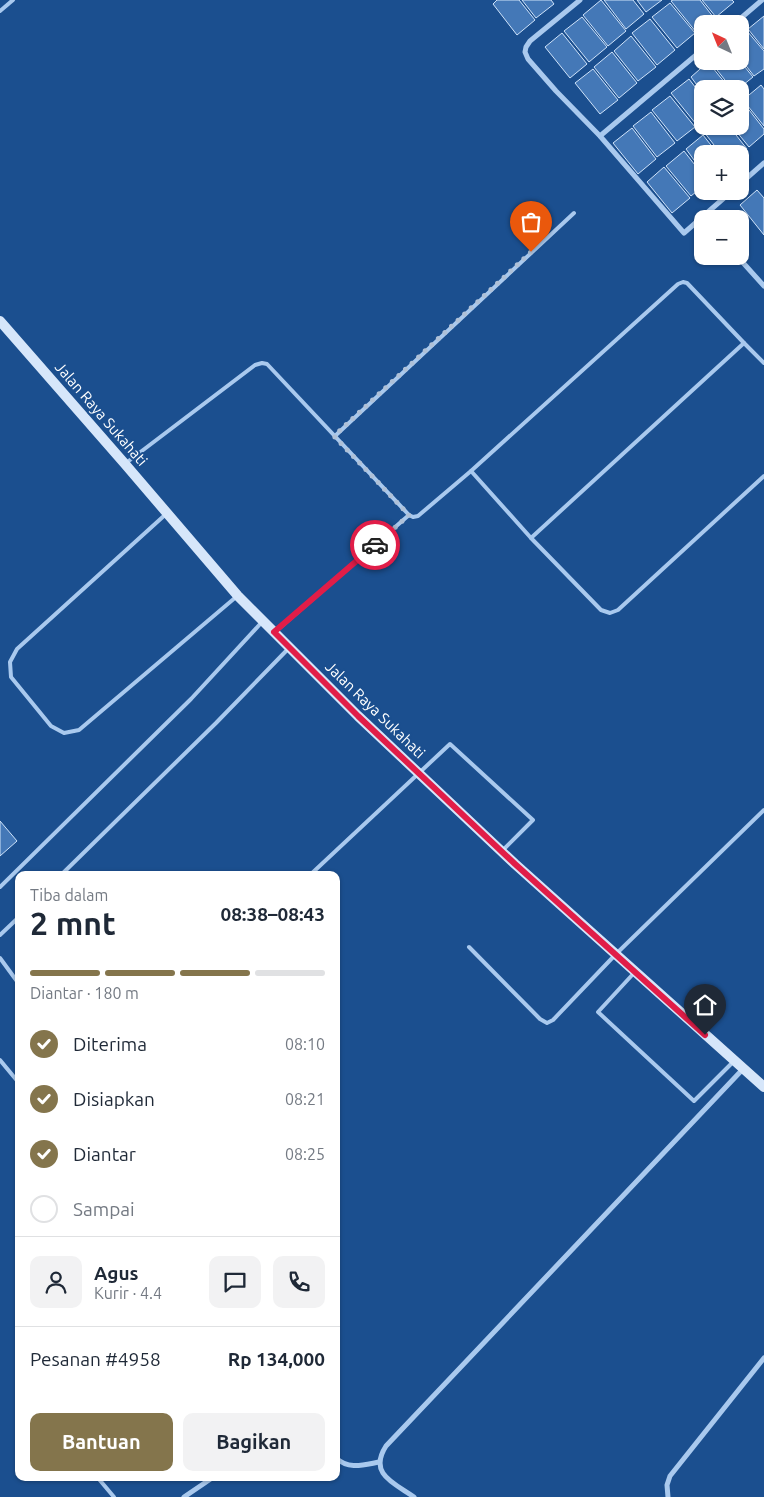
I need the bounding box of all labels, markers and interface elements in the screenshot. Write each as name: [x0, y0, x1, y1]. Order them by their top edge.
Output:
north arrow: [694, 15, 749, 70]
map controls: [694, 15, 749, 265]
button: layers: [694, 80, 749, 135]
button: +: [694, 145, 749, 200]
pin: [510, 201, 552, 252]
icon: bag: [517, 208, 545, 236]
button: −: [694, 210, 749, 265]
street label: Jalan Raya Sukahati: [52, 358, 151, 469]
courier: [350, 520, 400, 570]
icon: car: [361, 531, 389, 559]
street label: Jalan Raya Sukahati: [322, 658, 429, 761]
text: Tiba dalam: [30, 886, 108, 904]
text: 08:38–08:43: [220, 903, 325, 925]
text: 2 mnt: [30, 905, 116, 941]
text: Diantar · 180 m: [30, 984, 139, 1002]
pin: [684, 984, 726, 1035]
icon: home: [691, 991, 719, 1019]
icon: check: [30, 1030, 58, 1058]
text: Diterima: [73, 1033, 147, 1055]
text: 08:10: [285, 1035, 325, 1053]
icon: check: [30, 1085, 58, 1113]
text: Disiapkan: [73, 1088, 155, 1110]
text: 08:21: [285, 1090, 325, 1108]
icon: check: [30, 1140, 58, 1168]
text: Diantar: [73, 1143, 136, 1165]
text: 08:25: [285, 1145, 325, 1163]
text: Sampai: [73, 1198, 135, 1220]
button: person: [30, 1256, 82, 1308]
button: chat: [209, 1256, 261, 1308]
button: phone: [273, 1256, 325, 1308]
text: Agus: [94, 1262, 138, 1284]
text: Kurir · 4.4: [94, 1284, 162, 1302]
text: Pesanan #4958: [30, 1348, 161, 1370]
text: Rp 134,000: [228, 1348, 325, 1370]
button: Bantuan: [30, 1413, 173, 1471]
button: Bagikan: [183, 1413, 325, 1471]

